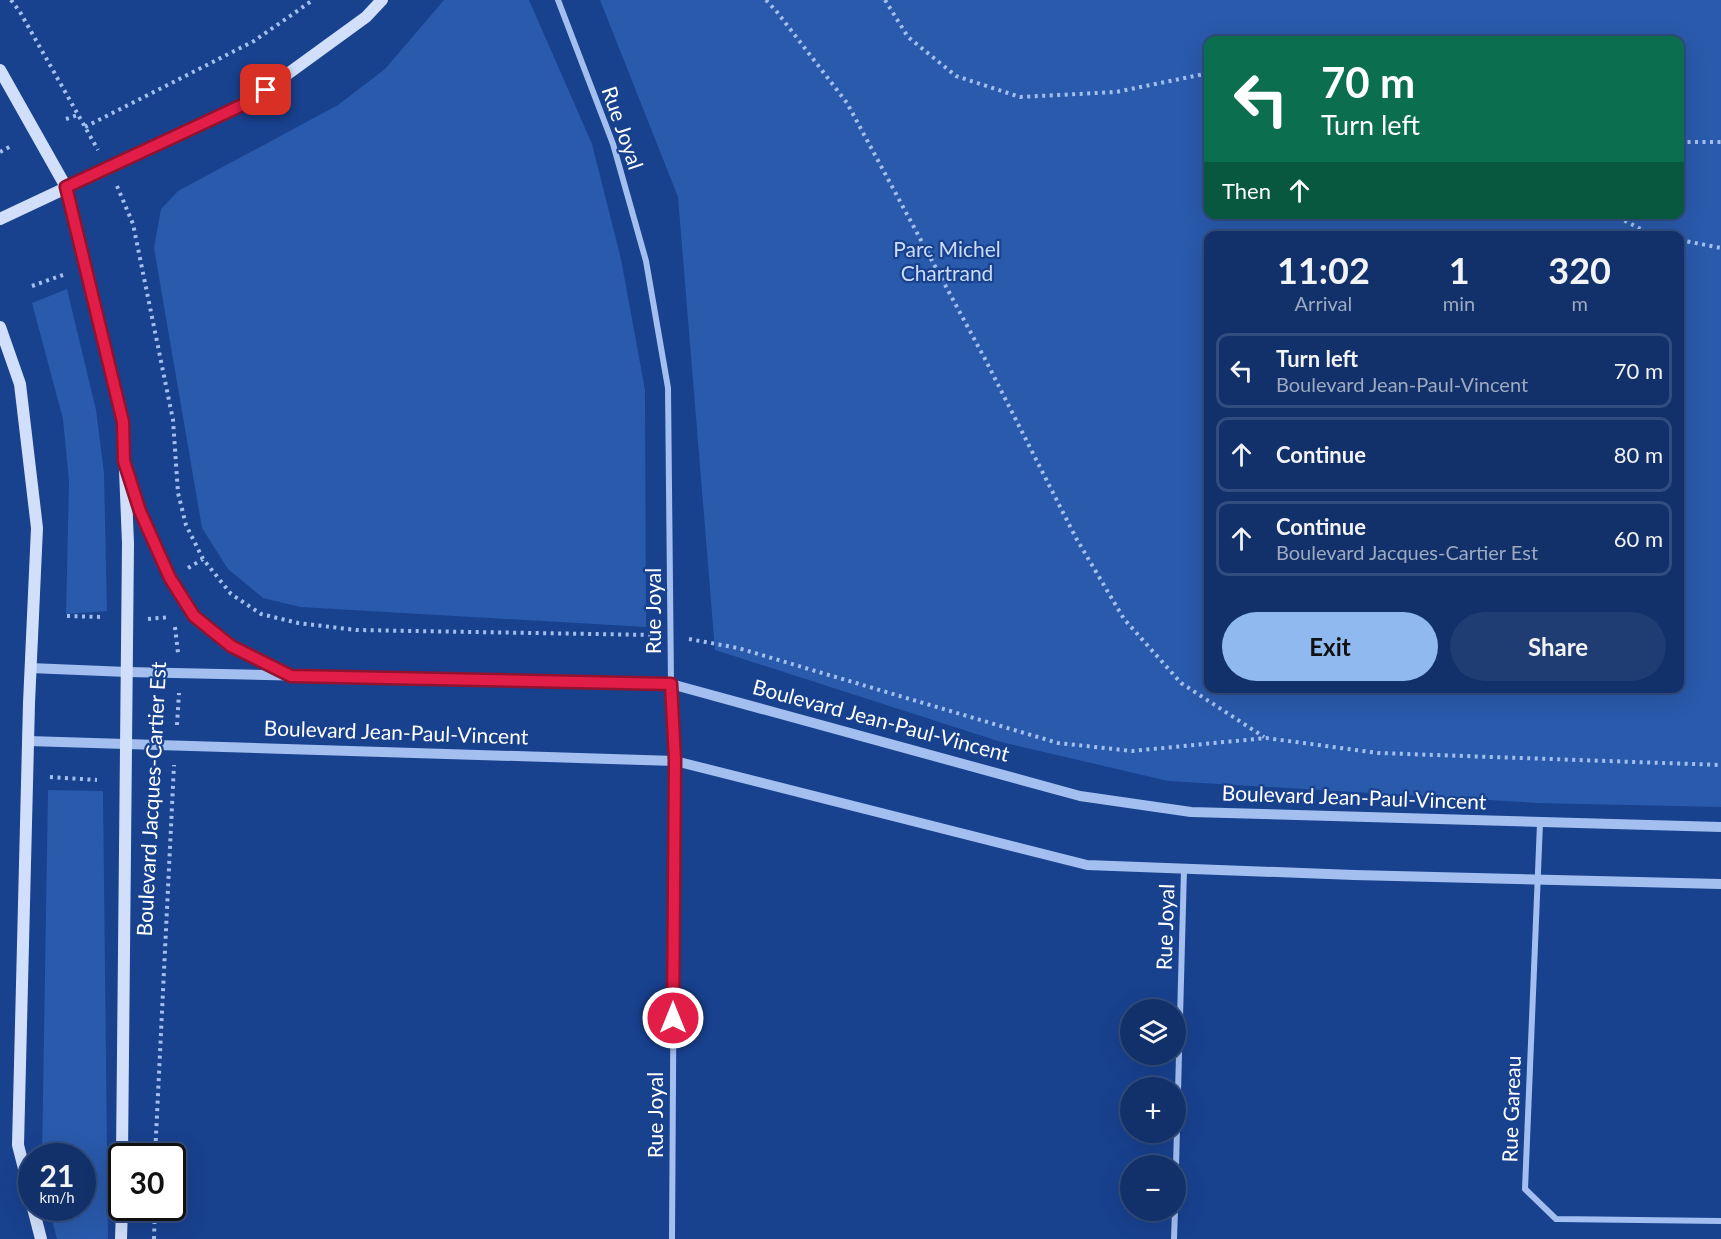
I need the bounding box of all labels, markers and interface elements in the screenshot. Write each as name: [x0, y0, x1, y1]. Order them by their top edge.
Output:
text: 70 m: [1321, 57, 1415, 107]
icon: left: [1222, 60, 1300, 138]
pin: [240, 64, 291, 115]
icon: arrive: [249, 73, 282, 106]
street label: Rue Joyal: [598, 83, 649, 172]
text: Turn left: [1321, 108, 1420, 141]
icon: ahead: [1283, 174, 1316, 207]
text: Then: [1222, 177, 1271, 204]
park label: Parc Michel Chartrand: [893, 236, 1001, 285]
text: 11:02: [1277, 248, 1370, 292]
text: 1: [1449, 248, 1470, 292]
text: 320: [1548, 248, 1611, 292]
text: Arrival: [1295, 291, 1352, 315]
text: min: [1443, 291, 1475, 315]
text: m: [1571, 291, 1588, 315]
text: Turn left: [1276, 345, 1358, 372]
icon: left: [1225, 354, 1258, 387]
text: 70 m: [1614, 357, 1663, 384]
text: Boulevard Jean-Paul-Vincent: [1276, 372, 1528, 396]
icon: ahead: [1225, 438, 1258, 471]
text: Continue: [1276, 441, 1366, 468]
text: 80 m: [1614, 441, 1663, 468]
text: Continue: [1276, 513, 1366, 540]
icon: ahead: [1225, 522, 1258, 555]
text: 60 m: [1614, 525, 1663, 552]
text: Boulevard Jacques-Cartier Est: [1276, 540, 1538, 564]
street label: Rue Joyal: [640, 568, 665, 654]
button: Exit: [1222, 612, 1438, 681]
button: Share: [1450, 612, 1666, 681]
street label: Boulevard Jacques-Cartier Est: [131, 660, 170, 937]
street label: Boulevard Jean-Paul-Vincent: [750, 673, 1013, 766]
street label: Boulevard Jean-Paul-Vincent: [263, 714, 529, 749]
street label: Boulevard Jean-Paul-Vincent: [1221, 779, 1487, 814]
street label: Rue Joyal: [1151, 883, 1179, 971]
position arrow: [641, 986, 705, 1050]
map controls: [1120, 999, 1186, 1221]
button: layers: [1120, 999, 1186, 1065]
street label: Rue Gareau: [1496, 1055, 1525, 1163]
street label: Rue Joyal: [642, 1072, 667, 1158]
button: +: [1120, 1077, 1186, 1143]
speed limit sign: 30: [108, 1143, 186, 1221]
button: −: [1120, 1155, 1186, 1221]
text: 21: [40, 1157, 74, 1193]
text: km/h: [39, 1188, 75, 1206]

